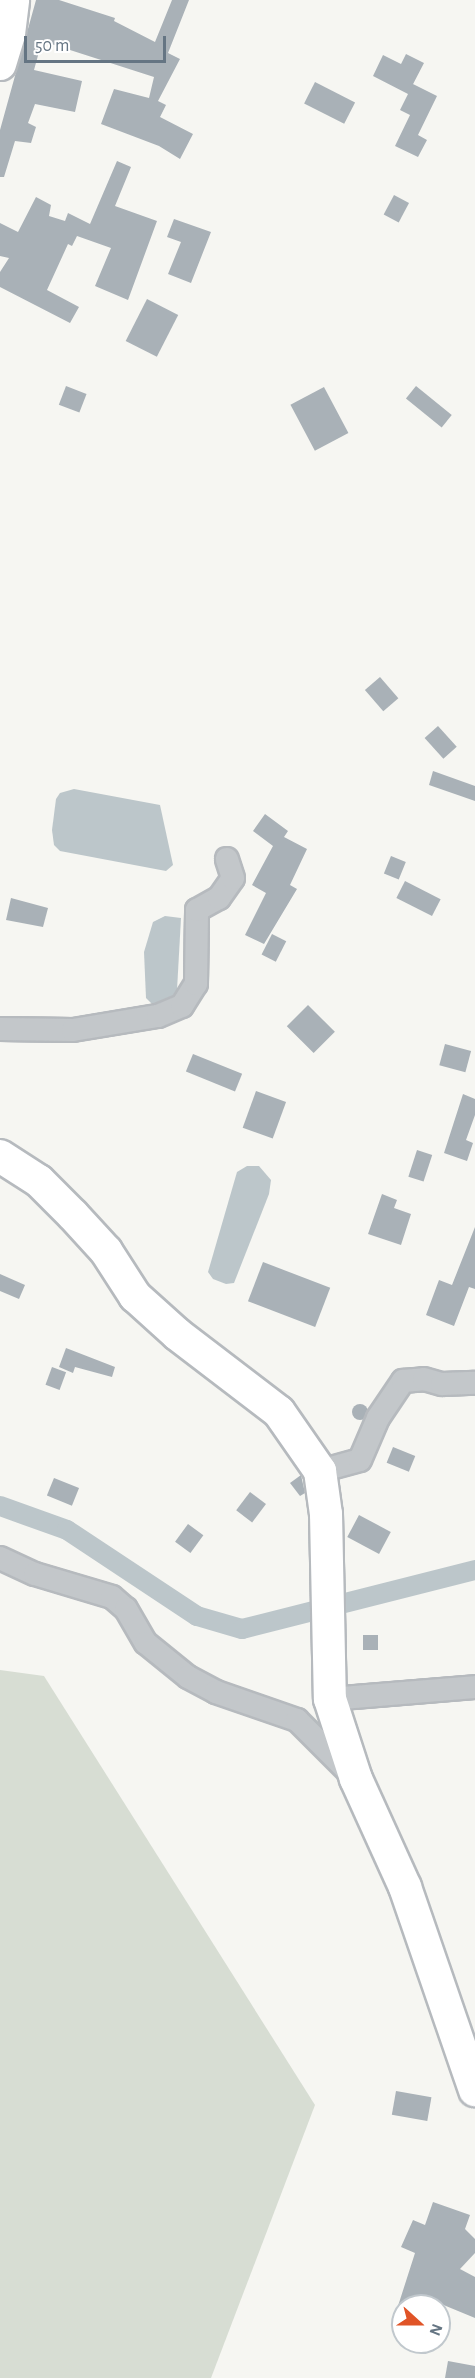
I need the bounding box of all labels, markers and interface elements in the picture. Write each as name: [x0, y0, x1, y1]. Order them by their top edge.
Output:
scale bar: [27, 24, 170, 62]
text: 50 m: [35, 37, 69, 55]
north arrow: [391, 2294, 451, 2354]
text: N: [426, 2322, 445, 2338]

